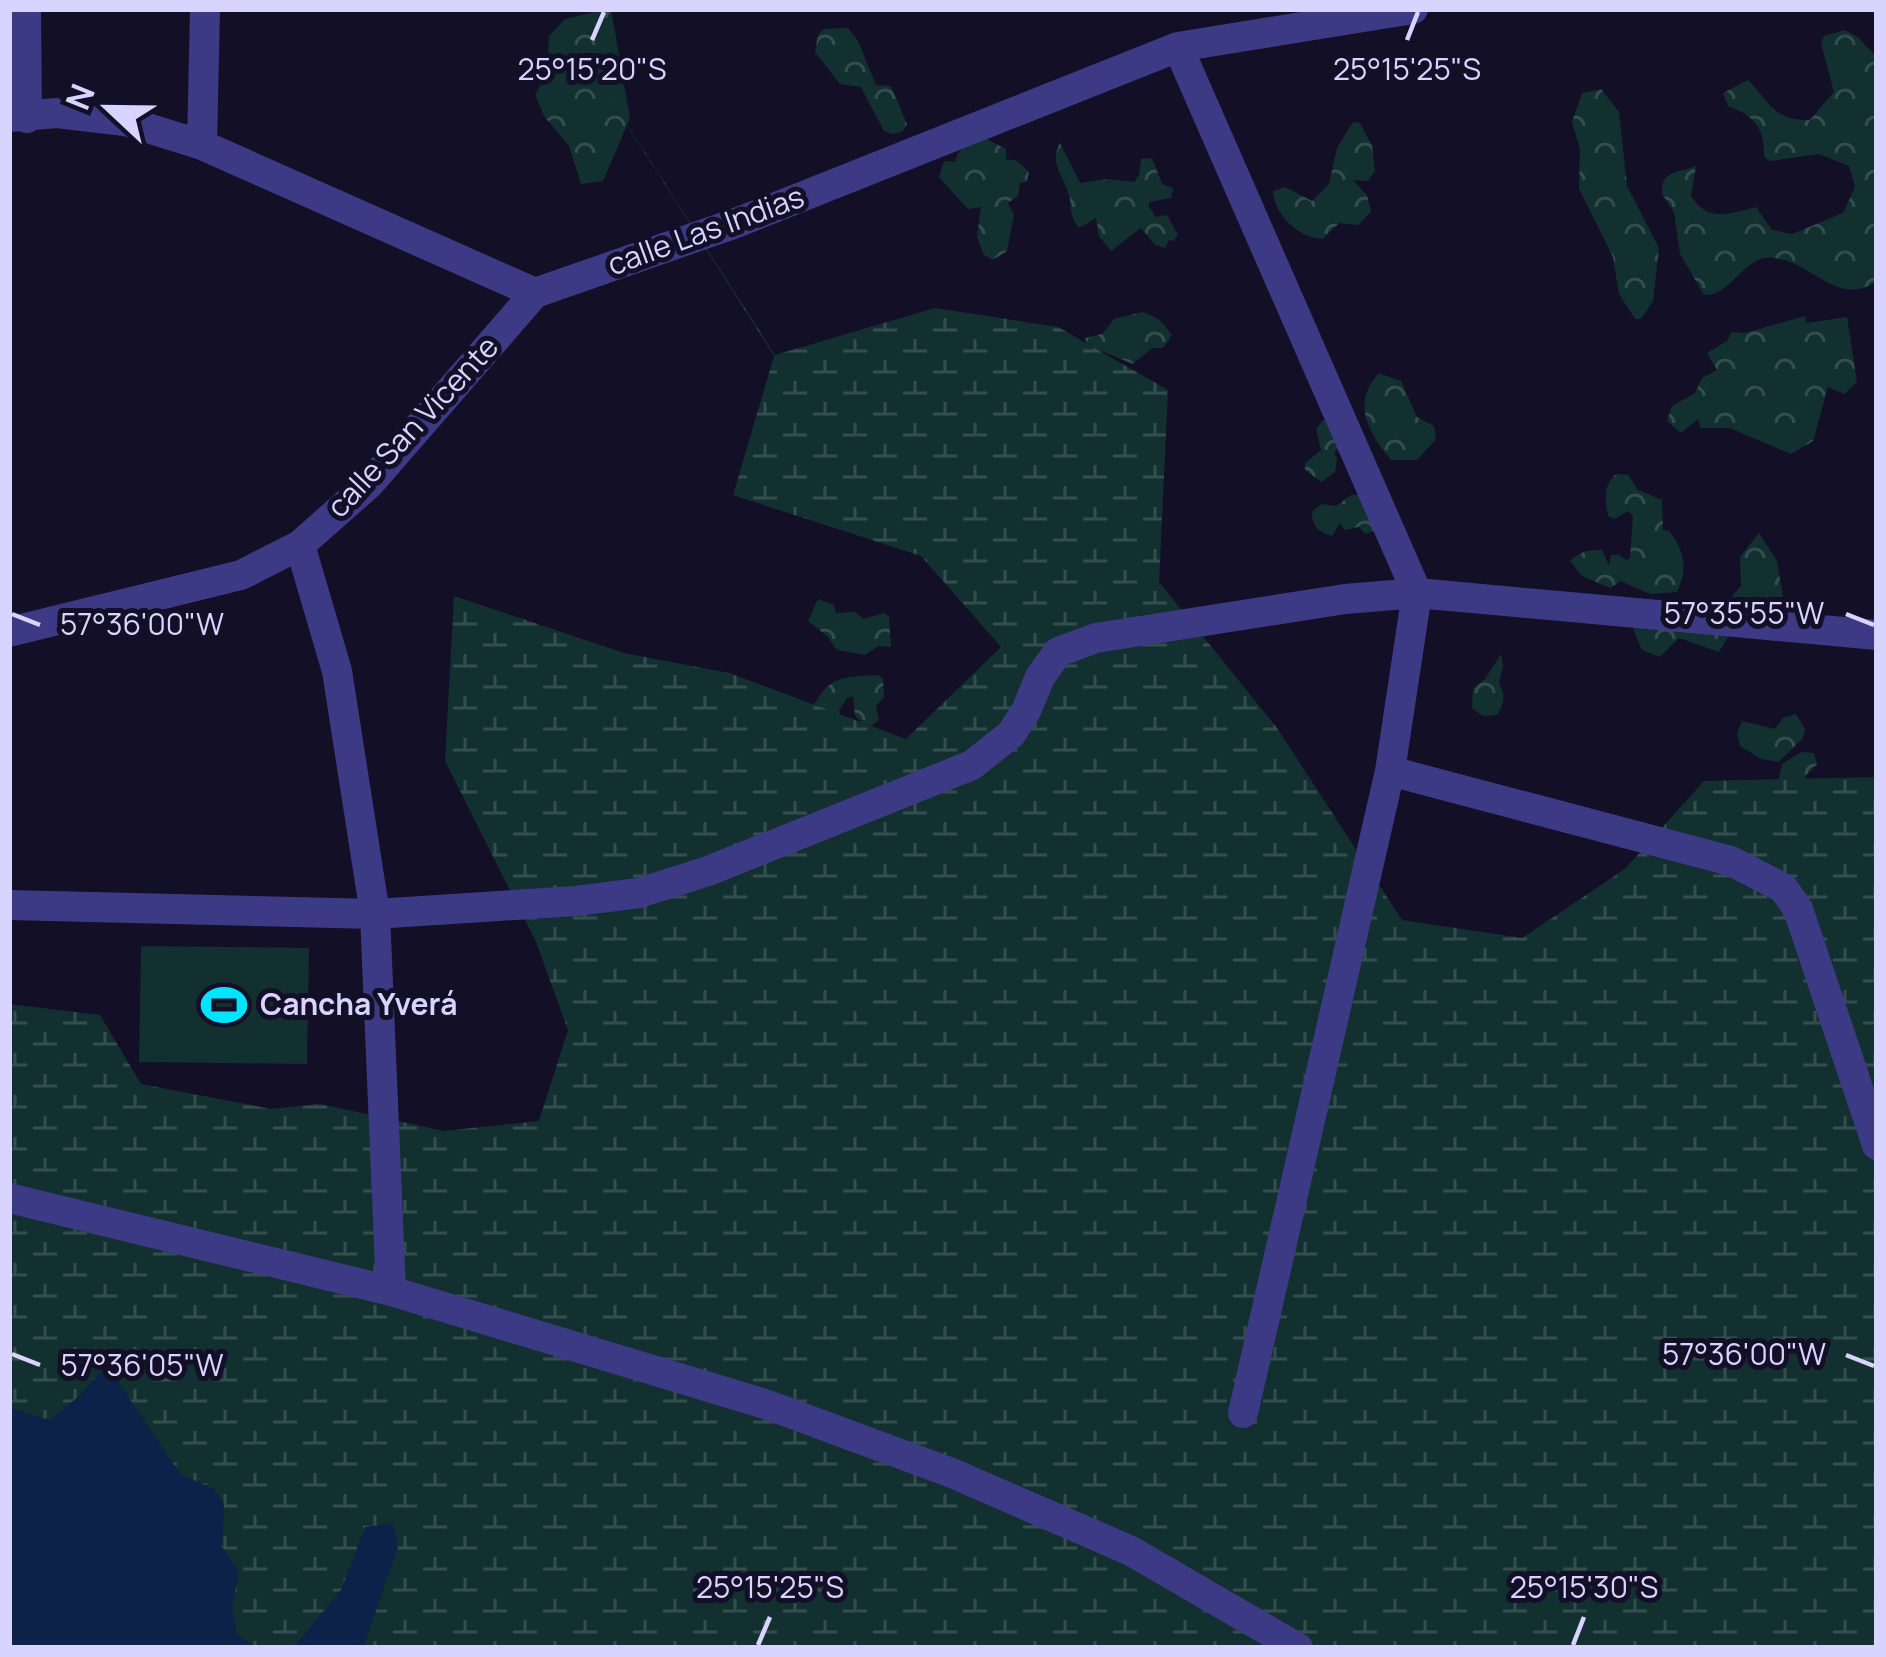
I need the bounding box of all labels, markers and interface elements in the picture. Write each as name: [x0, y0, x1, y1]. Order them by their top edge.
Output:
north arrow: [48, 48, 168, 168]
text: 25°15'20"S: [517, 48, 667, 89]
text: 25°15'25"S: [1333, 48, 1481, 89]
text: N: [54, 77, 105, 116]
street label: calle Las Indias: [602, 175, 809, 284]
street label: calle San Vicente: [317, 326, 507, 526]
text: 57°35'55"W: [1664, 592, 1824, 633]
text: 57°36'00"W: [60, 603, 224, 644]
sports icon: Cancha Yverá: [199, 980, 249, 1030]
place label: Cancha Yverá: [260, 983, 457, 1024]
text: 57°36'00"W: [1662, 1333, 1826, 1374]
text: 57°36'05"W: [61, 1344, 223, 1385]
text: 25°15'25"S: [696, 1566, 844, 1607]
text: 25°15'30"S: [1510, 1566, 1658, 1607]

